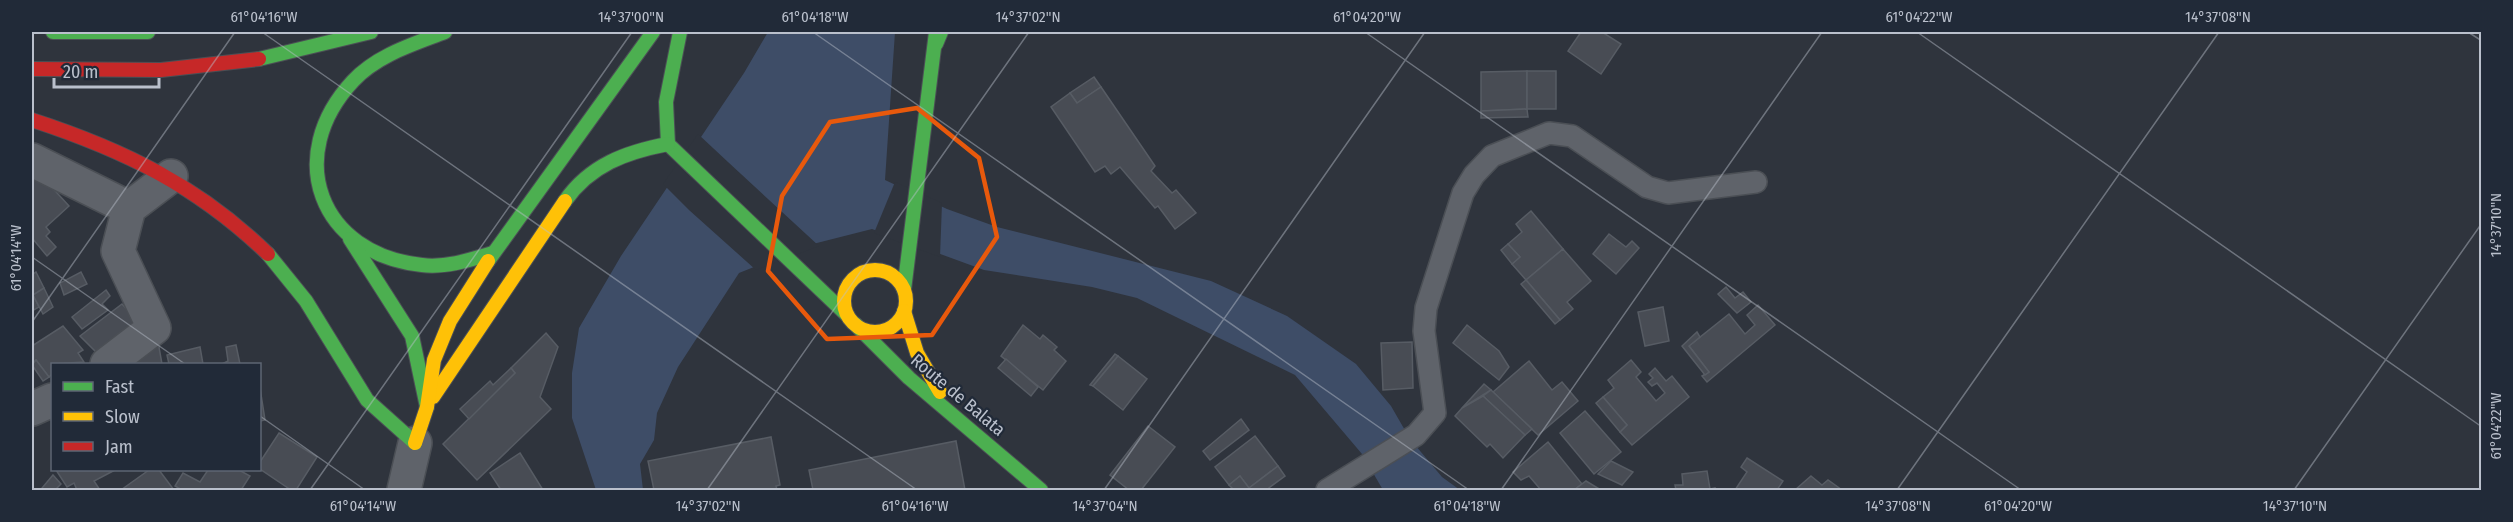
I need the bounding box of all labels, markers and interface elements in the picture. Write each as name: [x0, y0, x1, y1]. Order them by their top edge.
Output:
text: 61°04'16"W: [231, 8, 297, 26]
text: 14°37'00"N: [598, 8, 664, 26]
text: 61°04'18"W: [781, 8, 849, 26]
text: 14°37'02"N: [996, 8, 1060, 26]
text: 61°04'20"W: [1333, 8, 1401, 26]
text: 61°04'22"W: [1885, 8, 1953, 26]
text: 14°37'08"N: [2185, 8, 2251, 26]
scale bar: [54, 51, 159, 89]
text: 20 m: [63, 61, 98, 83]
text: 14°37'10"N: [2487, 193, 2505, 257]
text: 61°04'14"W: [7, 225, 25, 291]
street label: Route de Balata: [906, 349, 1010, 441]
legend: [51, 363, 261, 471]
text: Fast: [105, 376, 134, 398]
text: 61°04'22"W: [2487, 392, 2505, 460]
text: Slow: [105, 406, 140, 428]
text: Jam: [105, 436, 133, 458]
text: 61°04'14"W: [330, 497, 396, 515]
text: 14°37'02"N: [676, 497, 740, 515]
text: 61°04'16"W: [882, 497, 948, 515]
text: 14°37'04"N: [1072, 497, 1138, 515]
text: 61°04'18"W: [1433, 497, 1501, 515]
text: 14°37'08"N: [1865, 497, 1931, 515]
text: 61°04'20"W: [1984, 497, 2052, 515]
text: 14°37'10"N: [2263, 497, 2327, 515]

